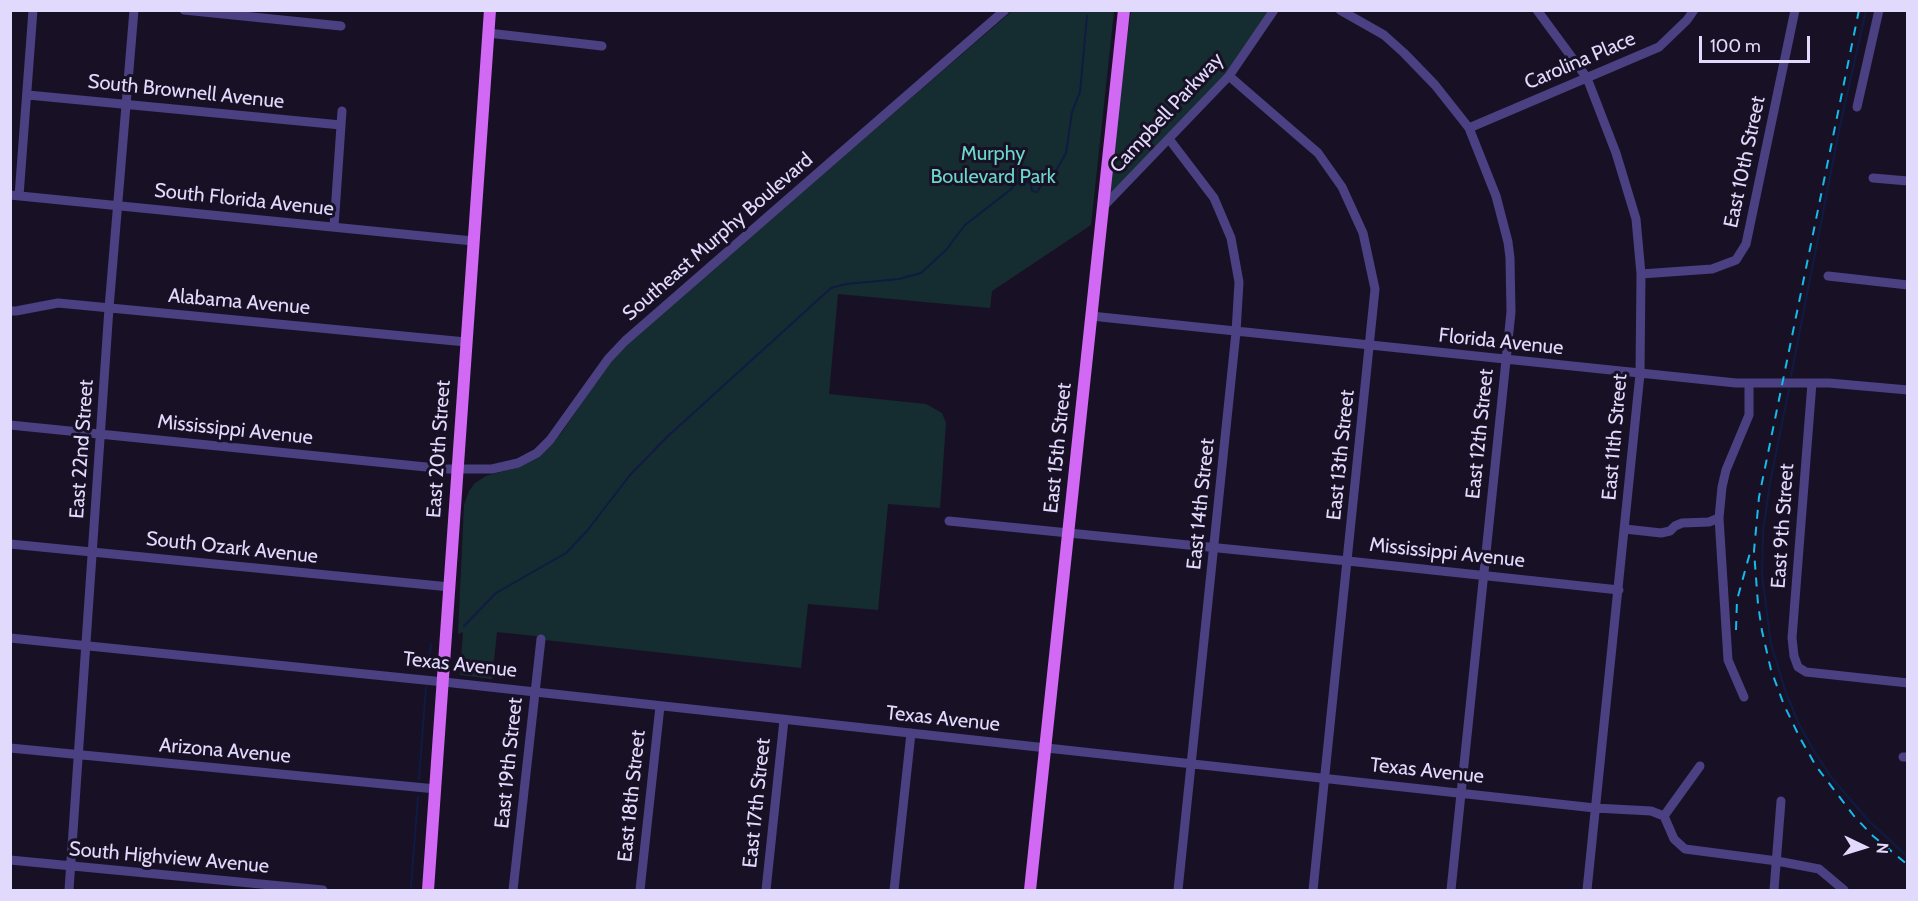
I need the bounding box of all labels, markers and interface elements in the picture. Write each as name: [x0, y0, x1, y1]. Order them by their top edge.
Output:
scale bar: [1702, 24, 1813, 62]
street label: Carolina Place: [1521, 27, 1639, 95]
text: 100 m: [1710, 35, 1761, 57]
street label: Campbell Parkway: [1105, 48, 1229, 178]
street label: South Brownell Avenue: [87, 70, 285, 114]
street label: East 10th Street: [1719, 94, 1771, 230]
park label: Murphy Boulevard Park: [930, 142, 1056, 189]
street label: Southeast Murphy Boulevard: [618, 148, 818, 326]
street label: South Florida Avenue: [153, 179, 335, 221]
street label: Alabama Avenue: [167, 284, 311, 320]
street label: Florida Avenue: [1437, 324, 1565, 360]
street label: East 12th Street: [1461, 368, 1499, 500]
street label: East 11th Street: [1598, 373, 1632, 501]
street label: East 22nd Street: [65, 379, 99, 519]
street label: East 20th Street: [422, 379, 456, 519]
street label: East 15th Street: [1039, 382, 1077, 514]
street label: East 13th Street: [1322, 389, 1360, 521]
street label: Mississippi Avenue: [156, 410, 314, 450]
street label: East 14th Street: [1182, 437, 1220, 571]
street label: East 9th Street: [1767, 463, 1799, 589]
street label: South Ozark Avenue: [145, 527, 319, 569]
street label: Mississippi Avenue: [1368, 533, 1526, 573]
street label: Texas Avenue: [402, 647, 518, 683]
street label: East 19th Street: [490, 696, 528, 830]
street label: Texas Avenue: [885, 701, 1001, 737]
street label: East 18th Street: [613, 729, 651, 863]
street label: Arizona Avenue: [158, 733, 292, 769]
street label: East 17th Street: [738, 737, 776, 869]
street label: Texas Avenue: [1369, 753, 1485, 789]
north arrow: [1834, 817, 1894, 877]
street label: South Highview Avenue: [68, 837, 270, 879]
text: N: [1873, 842, 1892, 855]

